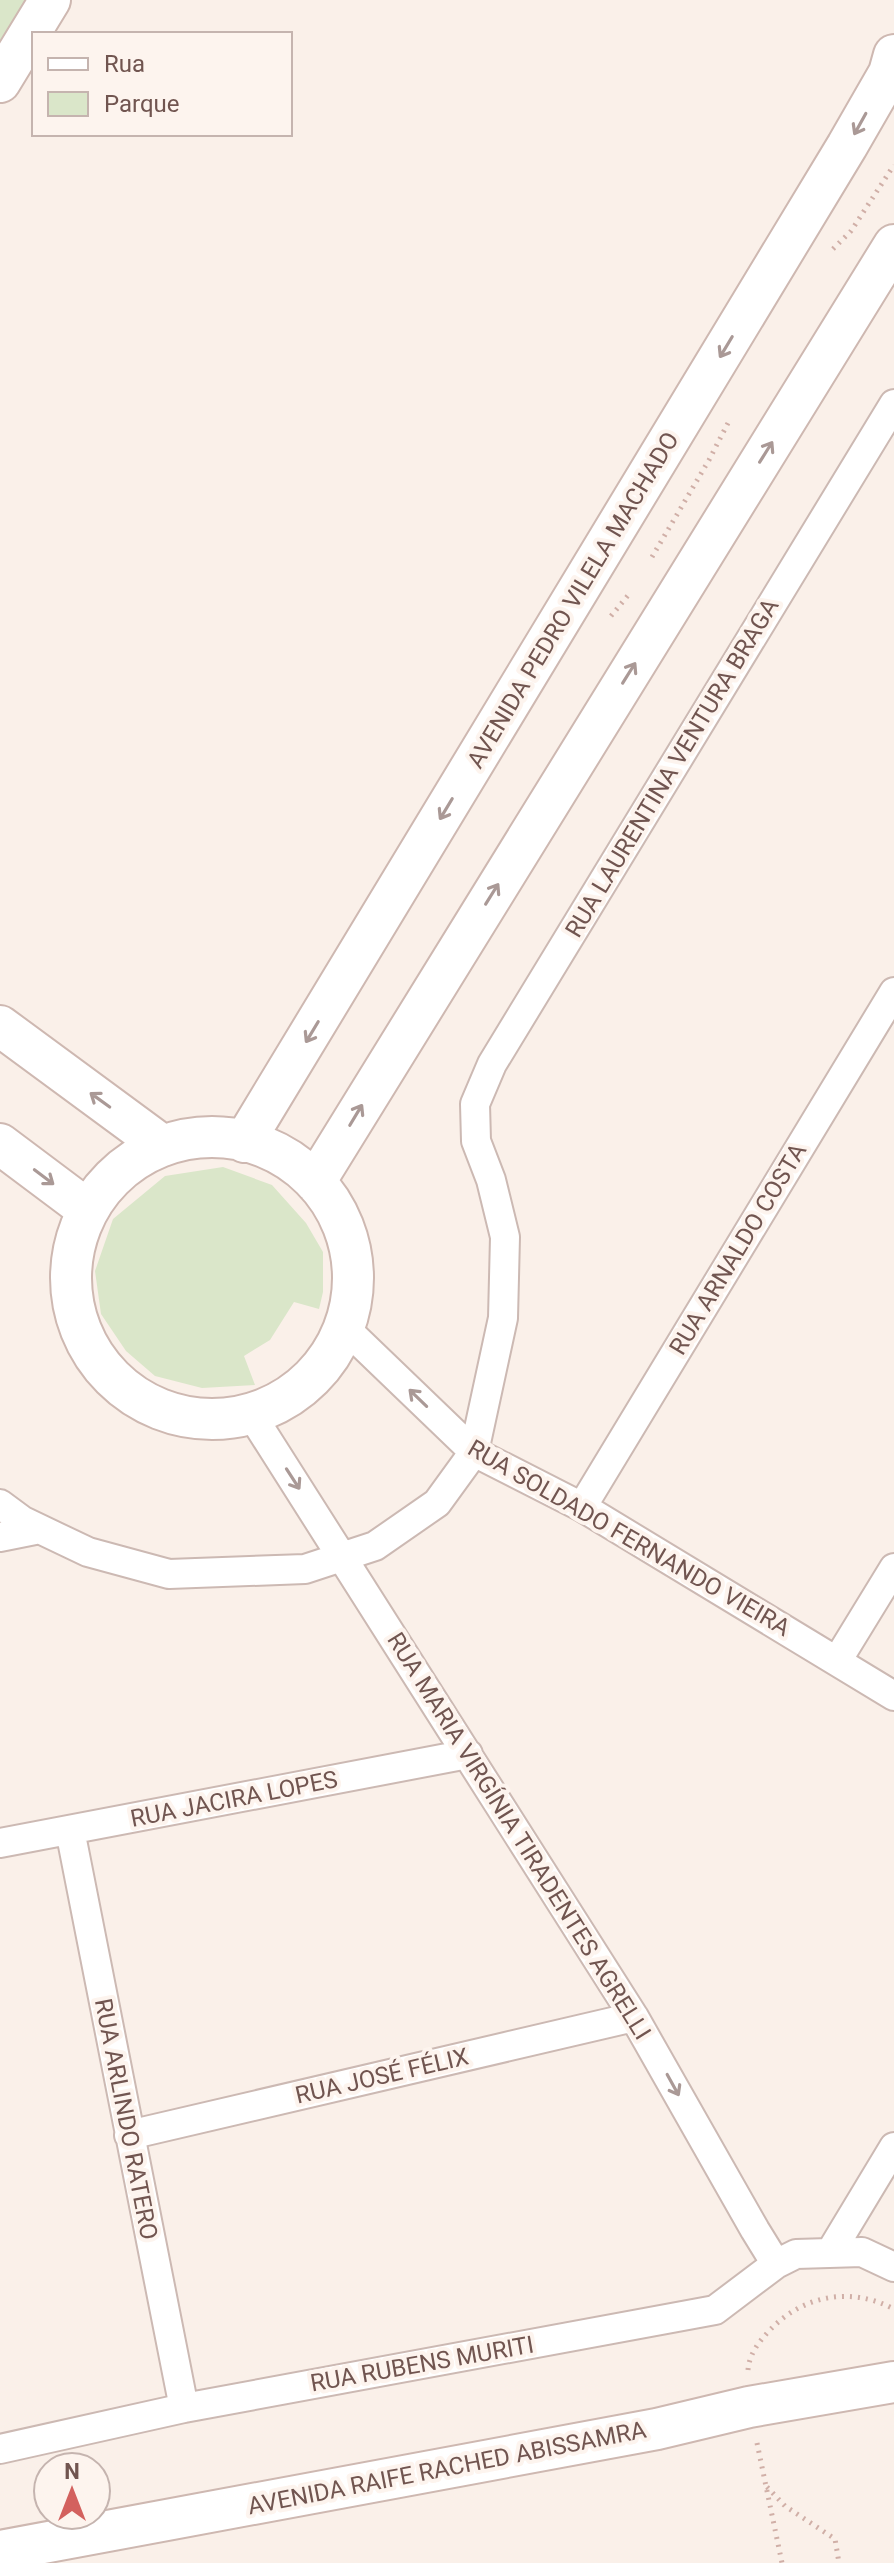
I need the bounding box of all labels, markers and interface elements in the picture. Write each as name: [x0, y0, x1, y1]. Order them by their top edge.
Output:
legend: [32, 32, 292, 136]
text: Rua: [104, 50, 145, 78]
text: Parque: [104, 90, 180, 118]
one-way arrow: [851, 112, 867, 135]
one-way arrow: [717, 335, 733, 358]
street label: AVENIDA PEDRO VILELA MACHADO: [461, 427, 685, 773]
one-way arrow: [759, 441, 775, 464]
street label: RUA LAURENTINA VENTURA BRAGA: [560, 593, 785, 942]
one-way arrow: [622, 662, 638, 685]
one-way arrow: [438, 797, 454, 820]
one-way arrow: [485, 883, 501, 906]
one-way arrow: [303, 1020, 319, 1043]
one-way arrow: [90, 1092, 112, 1108]
one-way arrow: [348, 1104, 364, 1127]
street label: RUA ARNALDO COSTA: [664, 1138, 812, 1360]
one-way arrow: [33, 1169, 54, 1186]
one-way arrow: [408, 1388, 428, 1407]
street label: RUA SOLDADO FERNANDO VIEIRA: [463, 1434, 795, 1642]
one-way arrow: [285, 1468, 302, 1490]
street label: RUA MARIA VIRGÍNIA TIRADENTES AGRELLI: [381, 1627, 657, 2045]
street label: RUA JACIRA LOPES: [128, 1765, 340, 1833]
street label: RUA ARLINDO RATERO: [89, 1996, 163, 2242]
street label: RUA JOSÉ FÉLIX: [293, 2042, 471, 2110]
one-way arrow: [665, 2073, 681, 2096]
street label: RUA RUBENS MURITI: [308, 2331, 536, 2397]
street label: AVENIDA RAIFE RACHED ABISSAMRA: [245, 2416, 649, 2520]
north arrow: [32, 2451, 112, 2531]
text: N: [64, 2459, 80, 2484]

